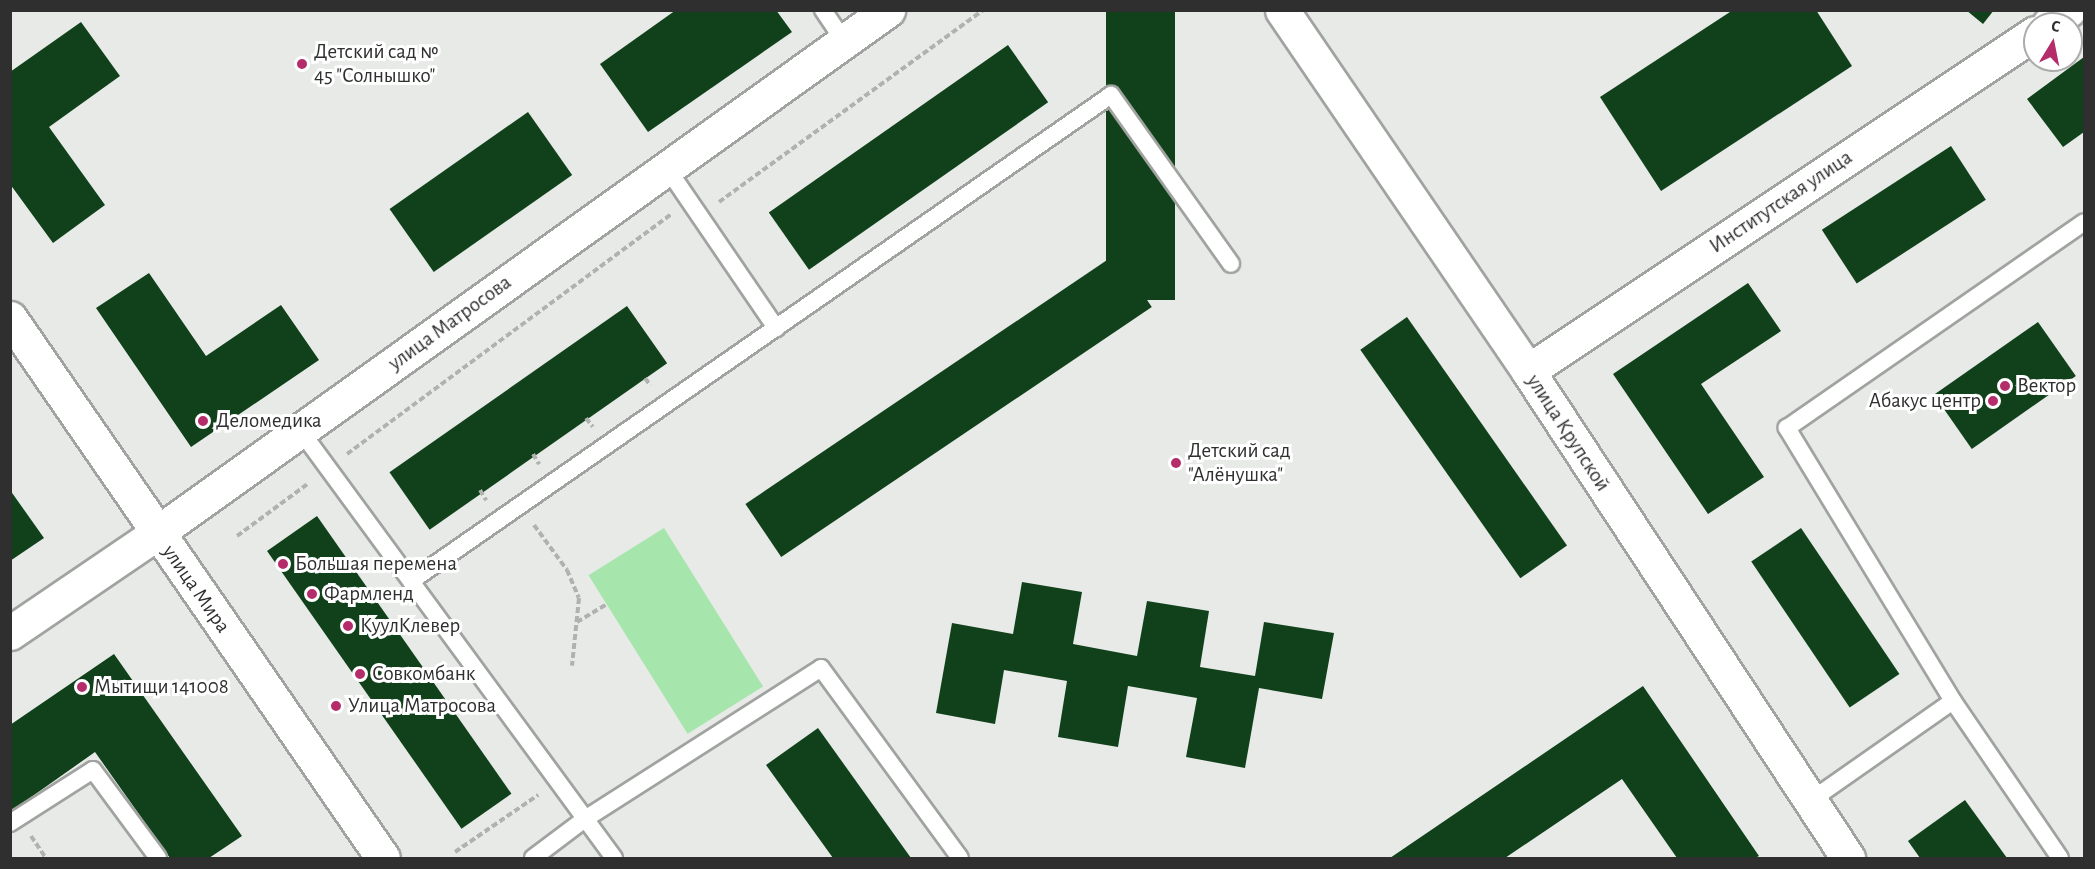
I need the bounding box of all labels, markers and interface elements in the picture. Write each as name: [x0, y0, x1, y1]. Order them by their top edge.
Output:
north arrow: [2023, 12, 2083, 72]
text: С: [2050, 18, 2062, 35]
place label: Детский сад № 45 "Солнышко": [314, 39, 438, 89]
marker: Детский сад № 45 "Солнышко": [295, 57, 309, 71]
street label: Институтская улица: [1705, 145, 1857, 259]
street label: улица Матросова: [384, 270, 516, 376]
street label: улица Крупской: [1521, 370, 1615, 496]
place label: Вектор: [2017, 373, 2076, 399]
marker: Вектор: [1998, 379, 2012, 393]
place label: Абакус центр: [1869, 388, 1981, 414]
marker: Абакус центр: [1986, 394, 2000, 408]
place label: Деломедика: [216, 408, 322, 434]
marker: Деломедика: [194, 412, 212, 430]
place label: Детский сад "Алёнушка": [1188, 438, 1291, 488]
marker: Детский сад "Алёнушка": [1169, 456, 1183, 470]
street label: улица Мира: [156, 540, 236, 638]
place label: Большая перемена: [295, 551, 457, 577]
marker: Большая перемена: [276, 557, 290, 571]
place label: Фармленд: [324, 581, 414, 607]
marker: Фармленд: [305, 587, 319, 601]
place label: КуулКлевер: [360, 613, 460, 639]
marker: КуулКлевер: [341, 619, 355, 633]
place label: Совкомбанк: [372, 661, 475, 687]
marker: Совкомбанк: [353, 667, 367, 681]
place label: Мытищи 141008: [94, 674, 229, 700]
marker: Мытищи 141008: [75, 680, 89, 694]
place label: Улица Матросова: [348, 693, 496, 719]
marker: Улица Матросова: [329, 699, 343, 713]

